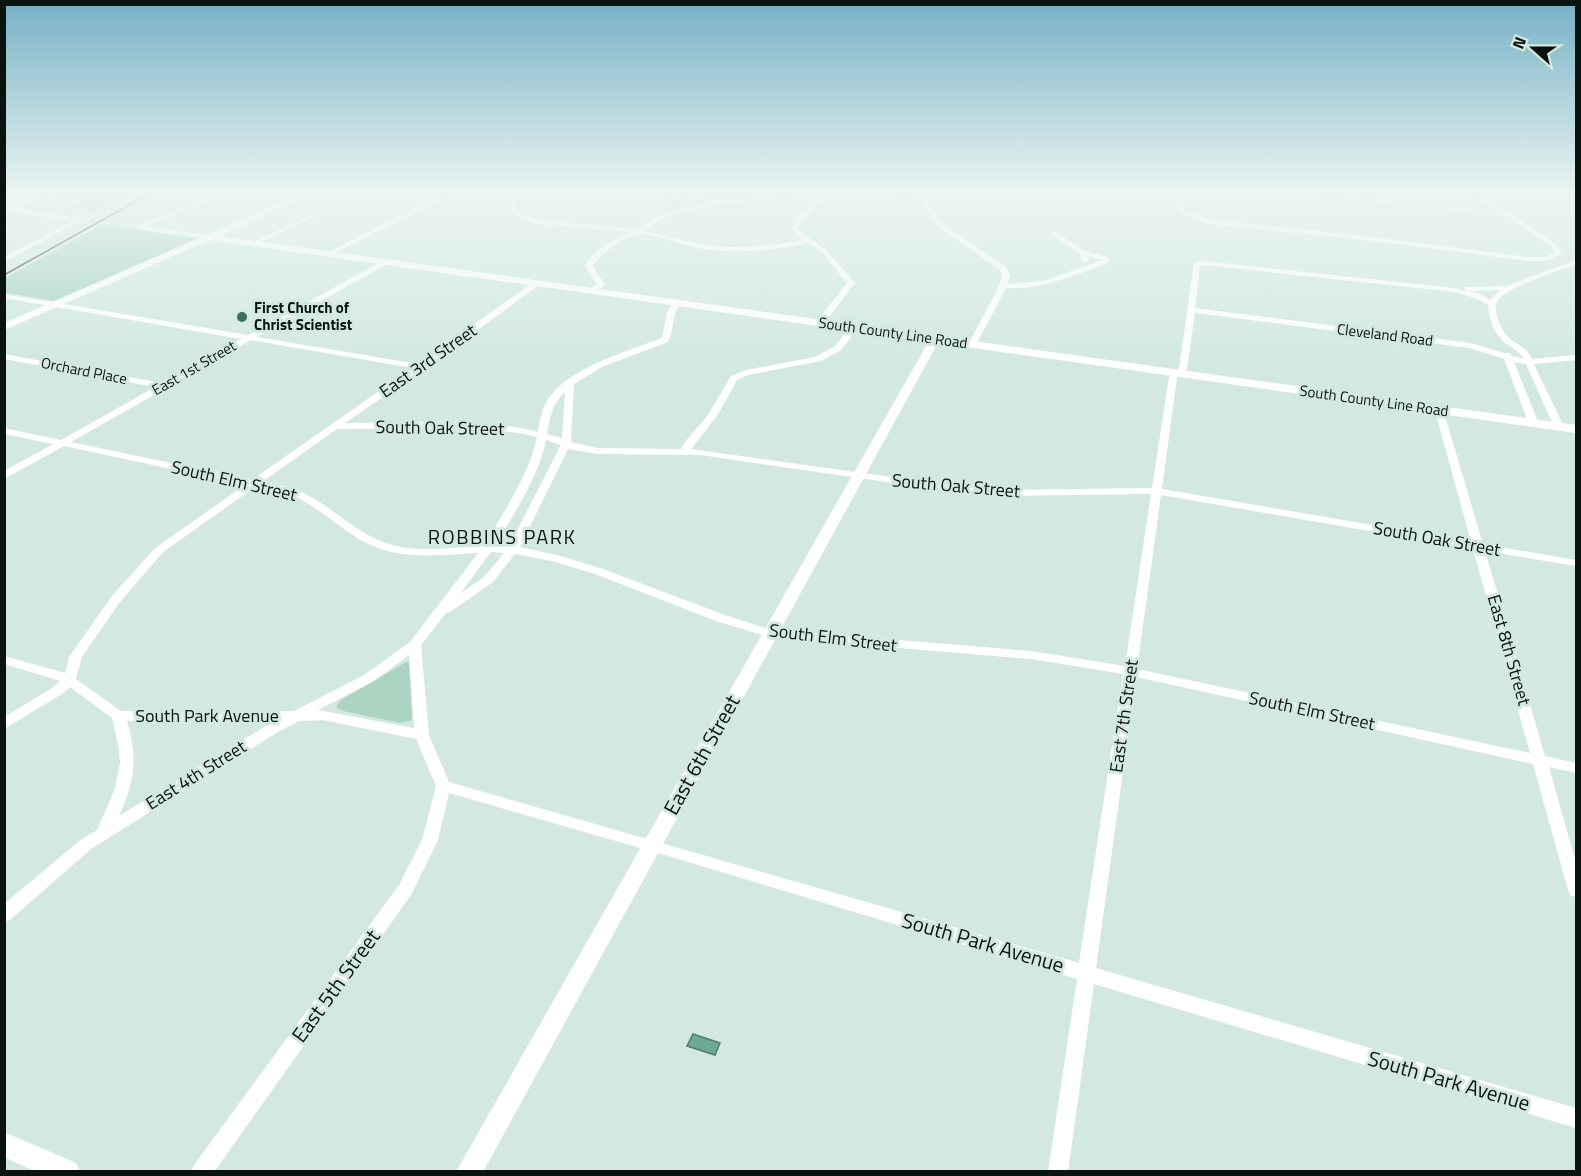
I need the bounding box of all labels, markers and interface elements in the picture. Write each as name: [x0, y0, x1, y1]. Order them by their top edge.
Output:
north arrow: [1503, 18, 1563, 78]
text: N: [1506, 33, 1532, 52]
place label: First Church of Christ Scientist: [254, 296, 353, 336]
marker: First Church of Christ Scientist: [235, 310, 249, 324]
street label: South County Line Road: [817, 311, 969, 354]
street label: East 3rd Street: [373, 317, 483, 404]
street label: Cleveland Road: [1336, 317, 1434, 352]
street label: East 1st Street: [147, 334, 241, 401]
street label: Orchard Place: [39, 351, 129, 390]
street label: South County Line Road: [1298, 379, 1450, 422]
street label: South Oak Street: [375, 413, 505, 442]
street label: South Elm Street: [169, 453, 300, 508]
street label: South Oak Street: [891, 466, 1022, 505]
street label: South Oak Street: [1371, 514, 1503, 563]
district label: ROBBINS PARK: [428, 521, 576, 552]
street label: East 8th Street: [1481, 591, 1538, 709]
street label: South Elm Street: [768, 616, 899, 659]
street label: East 7th Street: [1102, 657, 1145, 774]
street label: South Elm Street: [1247, 684, 1378, 737]
street label: East 6th Street: [655, 688, 748, 820]
street label: South Park Avenue: [135, 702, 279, 729]
street label: East 4th Street: [140, 733, 252, 816]
street label: South Park Avenue: [898, 904, 1068, 980]
street label: East 5th Street: [283, 922, 388, 1049]
street label: South Park Avenue: [1364, 1042, 1534, 1118]

